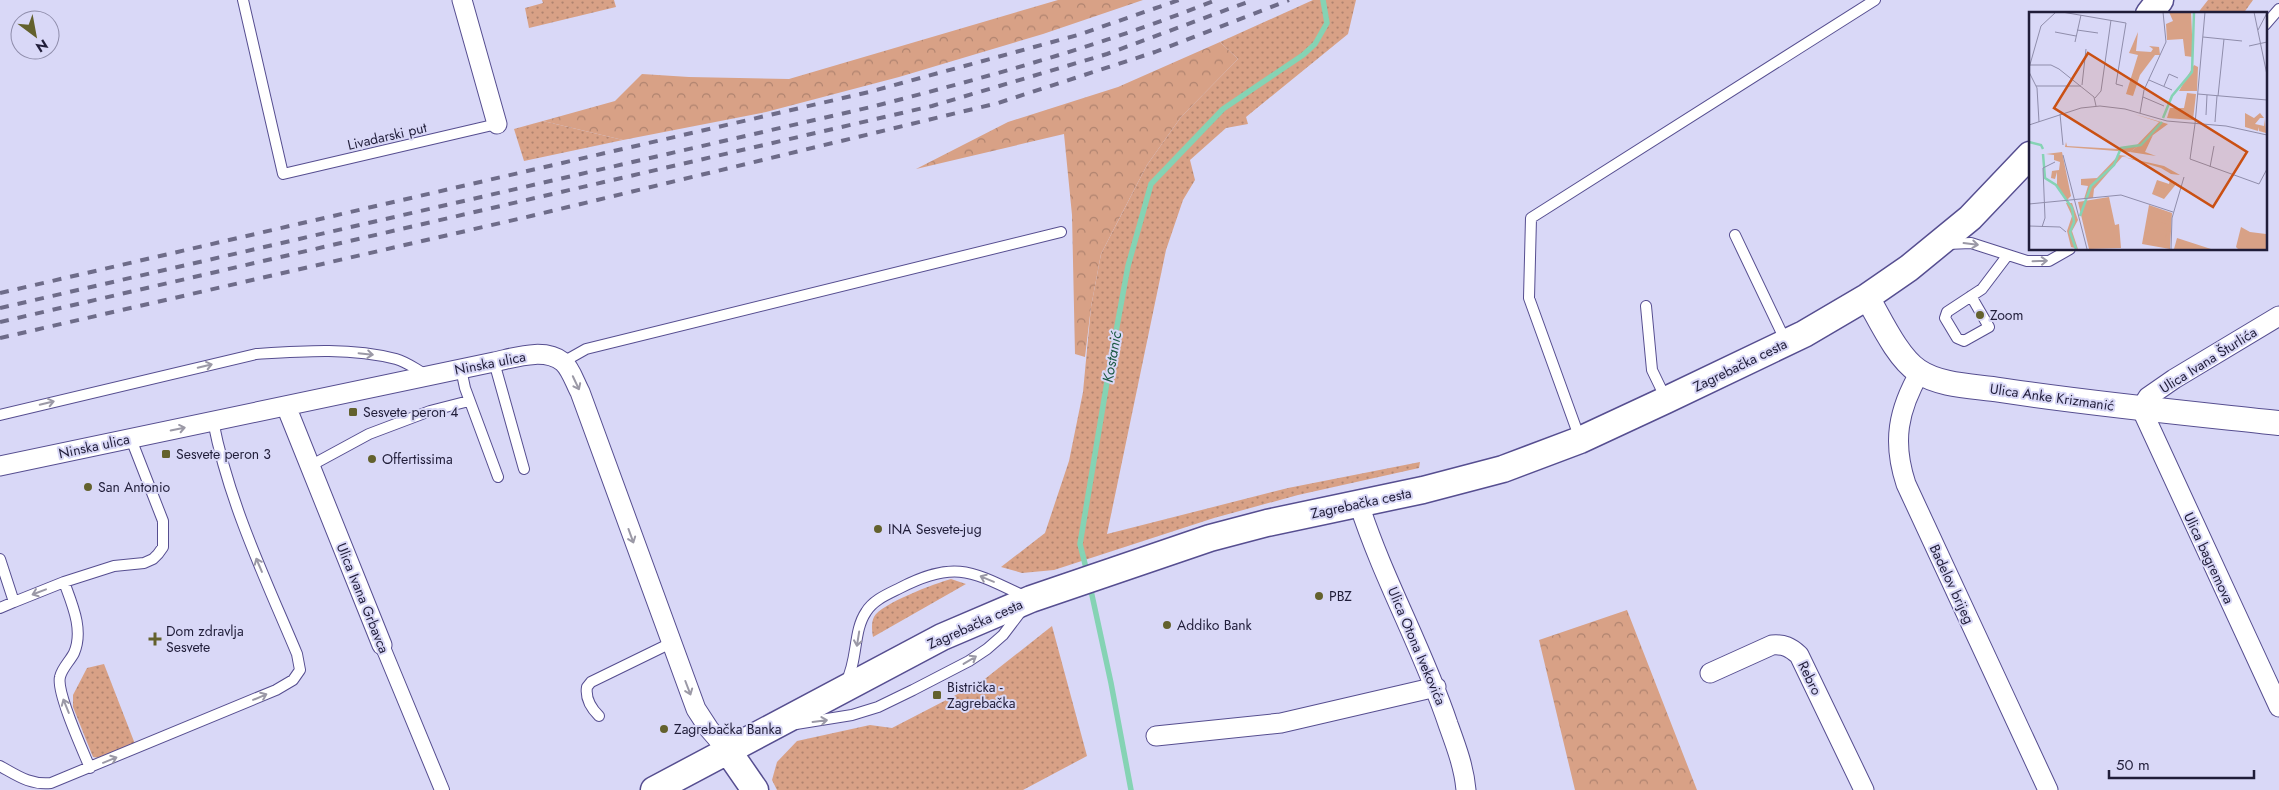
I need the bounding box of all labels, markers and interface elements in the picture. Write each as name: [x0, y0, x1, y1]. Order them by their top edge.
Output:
north arrow: [10, 10, 60, 60]
inset map: [2029, 12, 2266, 250]
text: N: [32, 35, 52, 57]
street label: Livadarski put: [345, 117, 429, 155]
one-way arrow: [1963, 239, 1979, 249]
one-way arrow: [2031, 256, 2047, 266]
place label: Zoom: [1990, 305, 2023, 325]
marker: Zoom: [1974, 309, 1986, 321]
street label: Ulica Ivana Šturlića: [2155, 322, 2261, 398]
water label: Kostanić: [1097, 329, 1128, 384]
street label: Zagrebačka cesta: [1690, 334, 1790, 396]
street label: Ninska ulica: [453, 346, 527, 380]
one-way arrow: [358, 349, 374, 359]
one-way arrow: [197, 361, 213, 370]
one-way arrow: [571, 375, 581, 390]
street label: Ulica Anke Krizmanić: [1989, 378, 2115, 416]
one-way arrow: [39, 398, 55, 407]
place label: Sesvete peron 4: [363, 402, 459, 422]
marker: Sesvete peron 4: [347, 406, 359, 418]
one-way arrow: [170, 423, 186, 433]
street label: Ninska ulica: [57, 429, 131, 463]
place label: Sesvete peron 3: [176, 444, 271, 464]
marker: Sesvete peron 3: [160, 448, 172, 460]
place label: Offertissima: [382, 449, 453, 469]
marker: Offertissima: [366, 453, 378, 465]
place label: San Antonio: [98, 477, 171, 497]
marker: San Antonio: [82, 481, 94, 493]
street label: Zagrebačka cesta: [1309, 483, 1413, 523]
street label: Ulica bagremova: [2179, 509, 2239, 607]
place label: INA Sesvete-jug: [888, 519, 982, 539]
marker: INA Sesvete-jug: [872, 523, 884, 535]
one-way arrow: [627, 528, 636, 543]
street label: Ulica Ivana Grbavca: [332, 540, 394, 656]
street label: Badelov brijeg: [1925, 541, 1979, 627]
one-way arrow: [254, 558, 263, 573]
one-way arrow: [980, 573, 995, 583]
street label: Ulica Otona Ivekovića: [1383, 584, 1451, 708]
place label: PBZ: [1329, 586, 1352, 606]
one-way arrow: [32, 588, 47, 597]
marker: PBZ: [1313, 590, 1325, 602]
street label: Zagrebačka cesta: [924, 594, 1026, 654]
place label: Addiko Bank: [1177, 615, 1253, 635]
marker: Addiko Bank: [1161, 619, 1173, 631]
place label: Dom zdravlja Sesvete: [166, 621, 244, 657]
one-way arrow: [853, 631, 863, 647]
marker: Dom zdravlja Sesvete: [148, 632, 162, 646]
one-way arrow: [962, 655, 976, 665]
street label: Rebro: [1793, 658, 1827, 699]
place label: Bistrička - Zagrebačka: [947, 677, 1015, 713]
one-way arrow: [685, 681, 694, 696]
marker: Bistrička - Zagrebačka: [931, 689, 943, 701]
one-way arrow: [252, 691, 267, 701]
one-way arrow: [61, 699, 70, 715]
one-way arrow: [812, 716, 828, 726]
place label: Zagrebačka Banka: [674, 719, 781, 739]
marker: Zagrebačka Banka: [658, 723, 670, 735]
scale bar: [2109, 748, 2254, 780]
text: 50 m: [2116, 754, 2150, 776]
one-way arrow: [102, 755, 117, 764]

